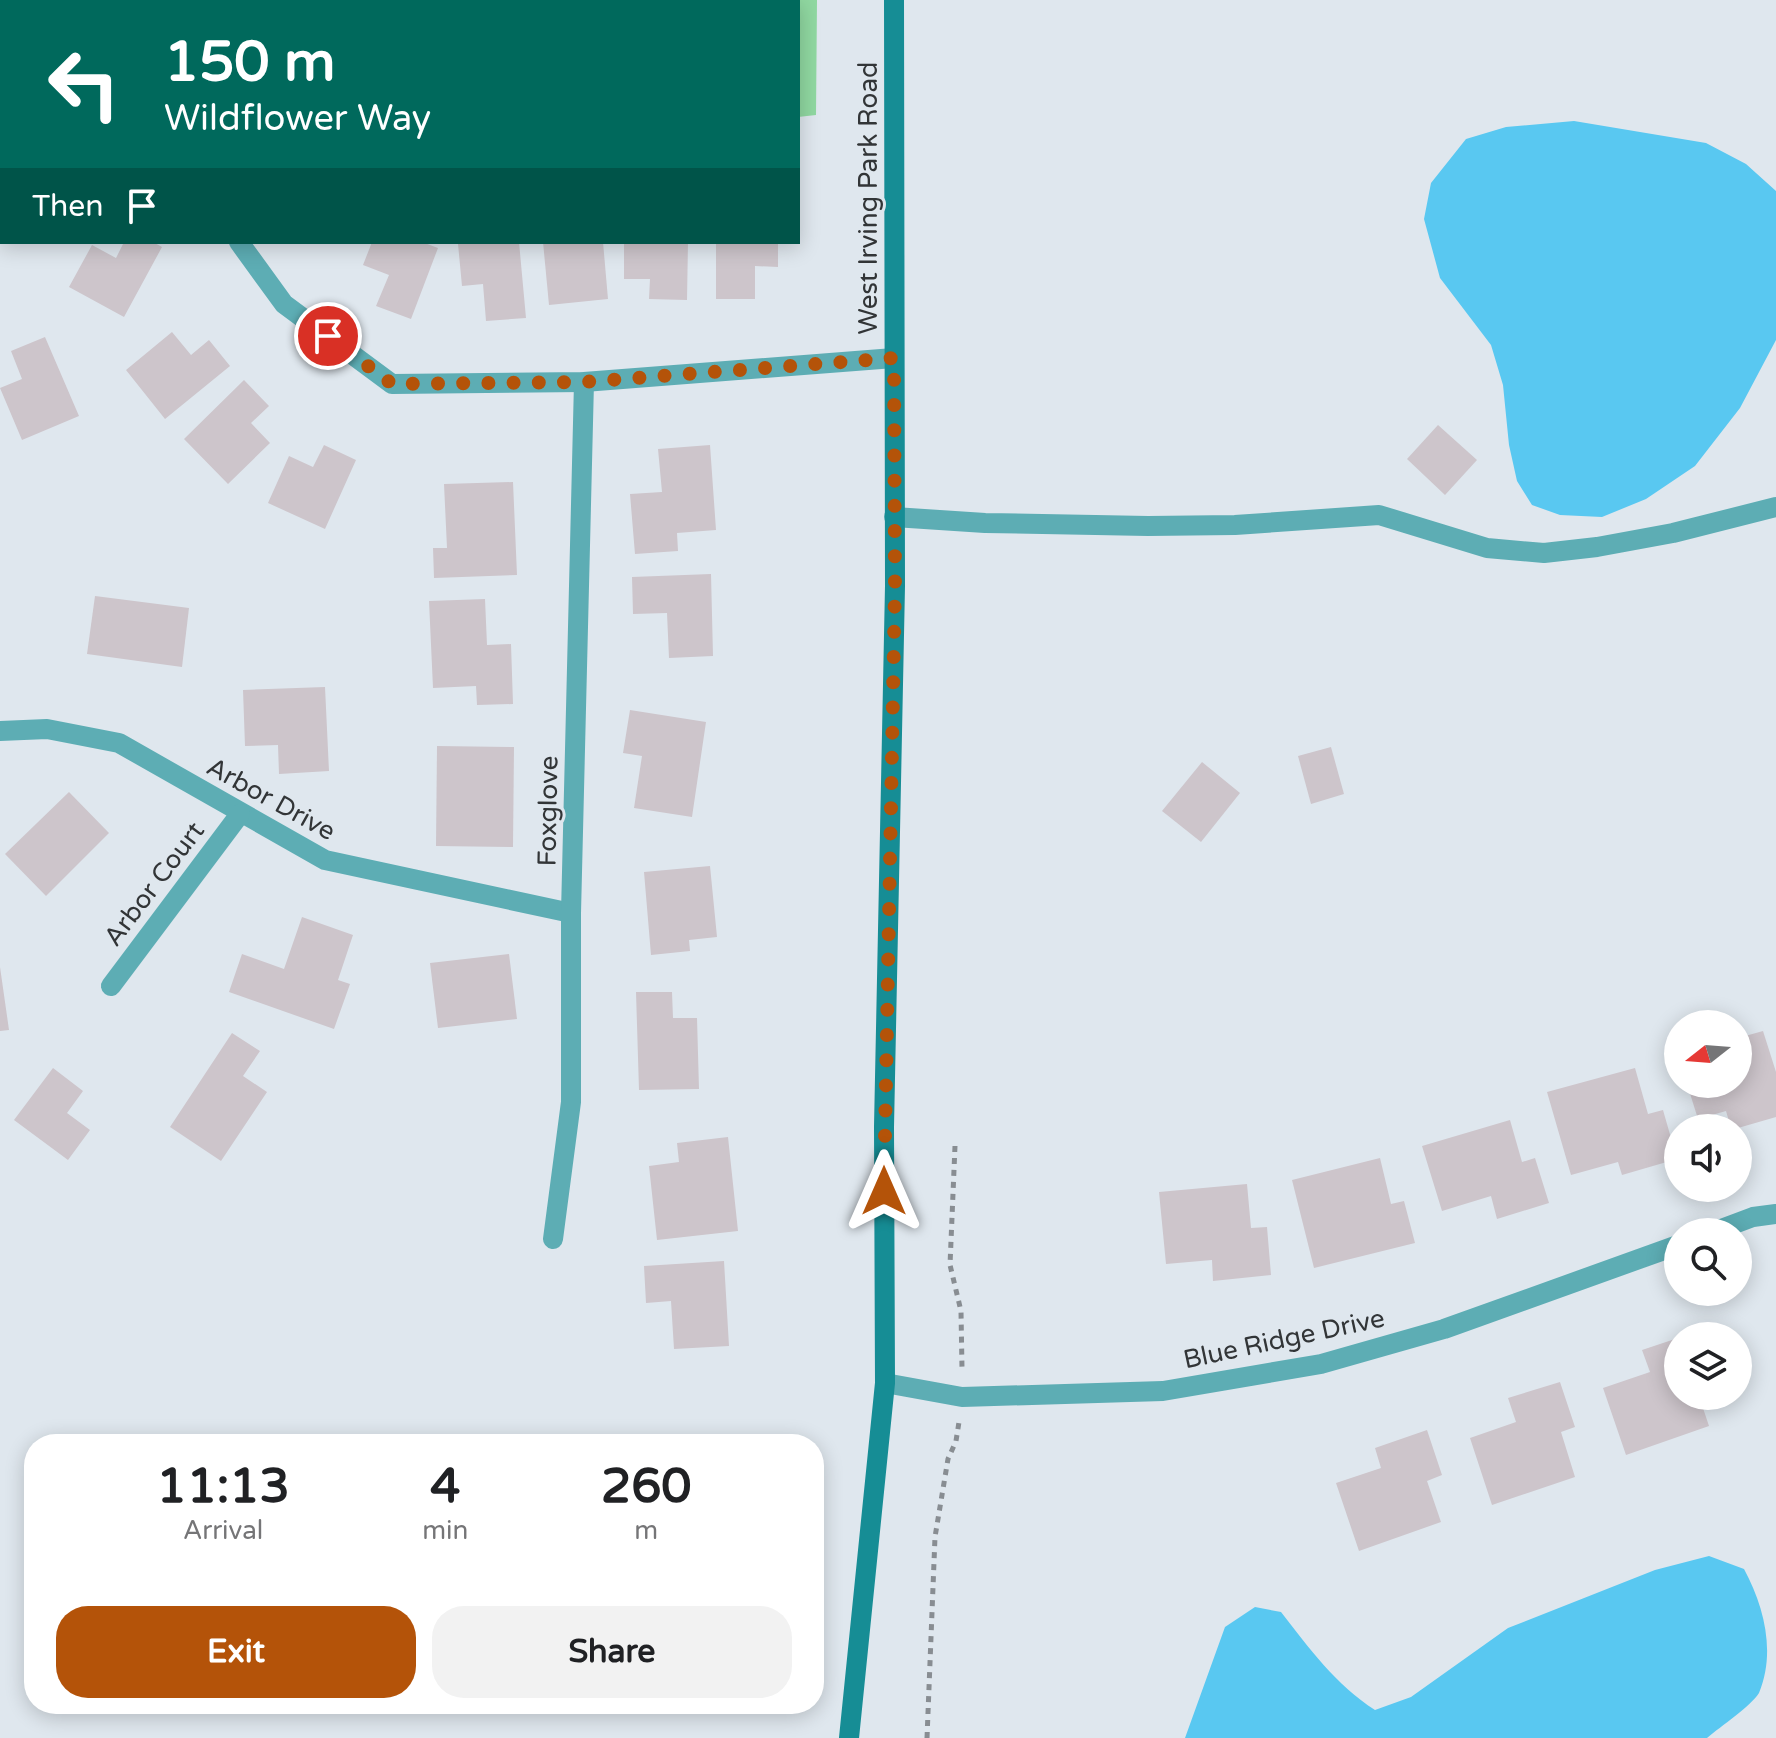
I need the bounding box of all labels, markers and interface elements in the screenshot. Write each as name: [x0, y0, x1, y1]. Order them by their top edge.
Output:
text: 150 m: [164, 29, 335, 96]
icon: left: [32, 32, 136, 136]
street label: West Irving Park Road: [853, 62, 884, 334]
text: Wildflower Way: [164, 97, 431, 140]
icon: arrive: [120, 184, 164, 228]
text: Then: [32, 188, 104, 225]
pin: [294, 302, 362, 370]
icon: arrive: [306, 314, 350, 358]
street label: Arbor Drive: [201, 751, 341, 847]
street label: Foxglove: [532, 755, 564, 867]
street label: Arbor Court: [97, 816, 211, 952]
north arrow: [1664, 1010, 1752, 1098]
map controls: [1664, 1010, 1752, 1410]
button: sound: [1664, 1114, 1752, 1202]
position arrow: [842, 1149, 926, 1233]
button: search: [1664, 1218, 1752, 1306]
street label: Blue Ridge Drive: [1181, 1303, 1387, 1375]
button: layers: [1664, 1322, 1752, 1410]
text: 11:13: [157, 1458, 290, 1516]
text: 4: [430, 1458, 460, 1516]
text: 260: [601, 1458, 691, 1516]
text: Arrival: [183, 1515, 263, 1546]
text: min: [422, 1515, 468, 1546]
text: m: [634, 1515, 658, 1546]
button: Exit: [56, 1606, 416, 1698]
button: Share: [432, 1606, 792, 1698]

